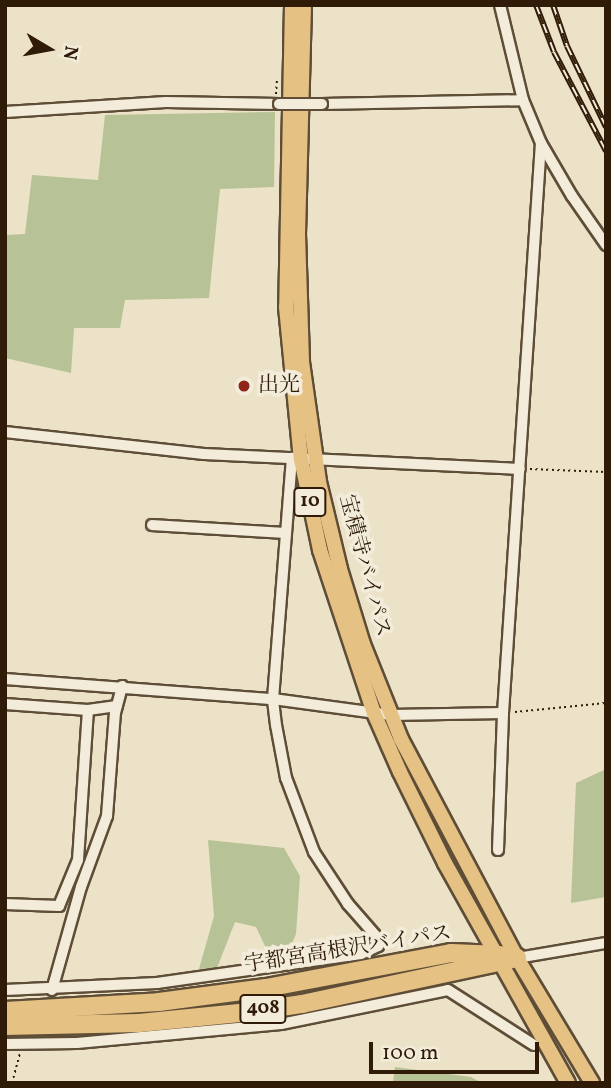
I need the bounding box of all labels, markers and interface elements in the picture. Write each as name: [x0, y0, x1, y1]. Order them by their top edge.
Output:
north arrow: [14, 14, 84, 84]
text: N: [56, 44, 84, 62]
place label: 出光: [258, 373, 300, 399]
marker: 出光: [236, 378, 252, 394]
road number: 10: [292, 486, 328, 517]
street label: 宝積寺バイパス: [333, 492, 395, 640]
street label: 宇都宮高根沢バイパス: [242, 921, 454, 979]
road number: 408: [238, 993, 288, 1024]
scale bar: [373, 1028, 543, 1072]
text: 100 m: [382, 1039, 439, 1068]

